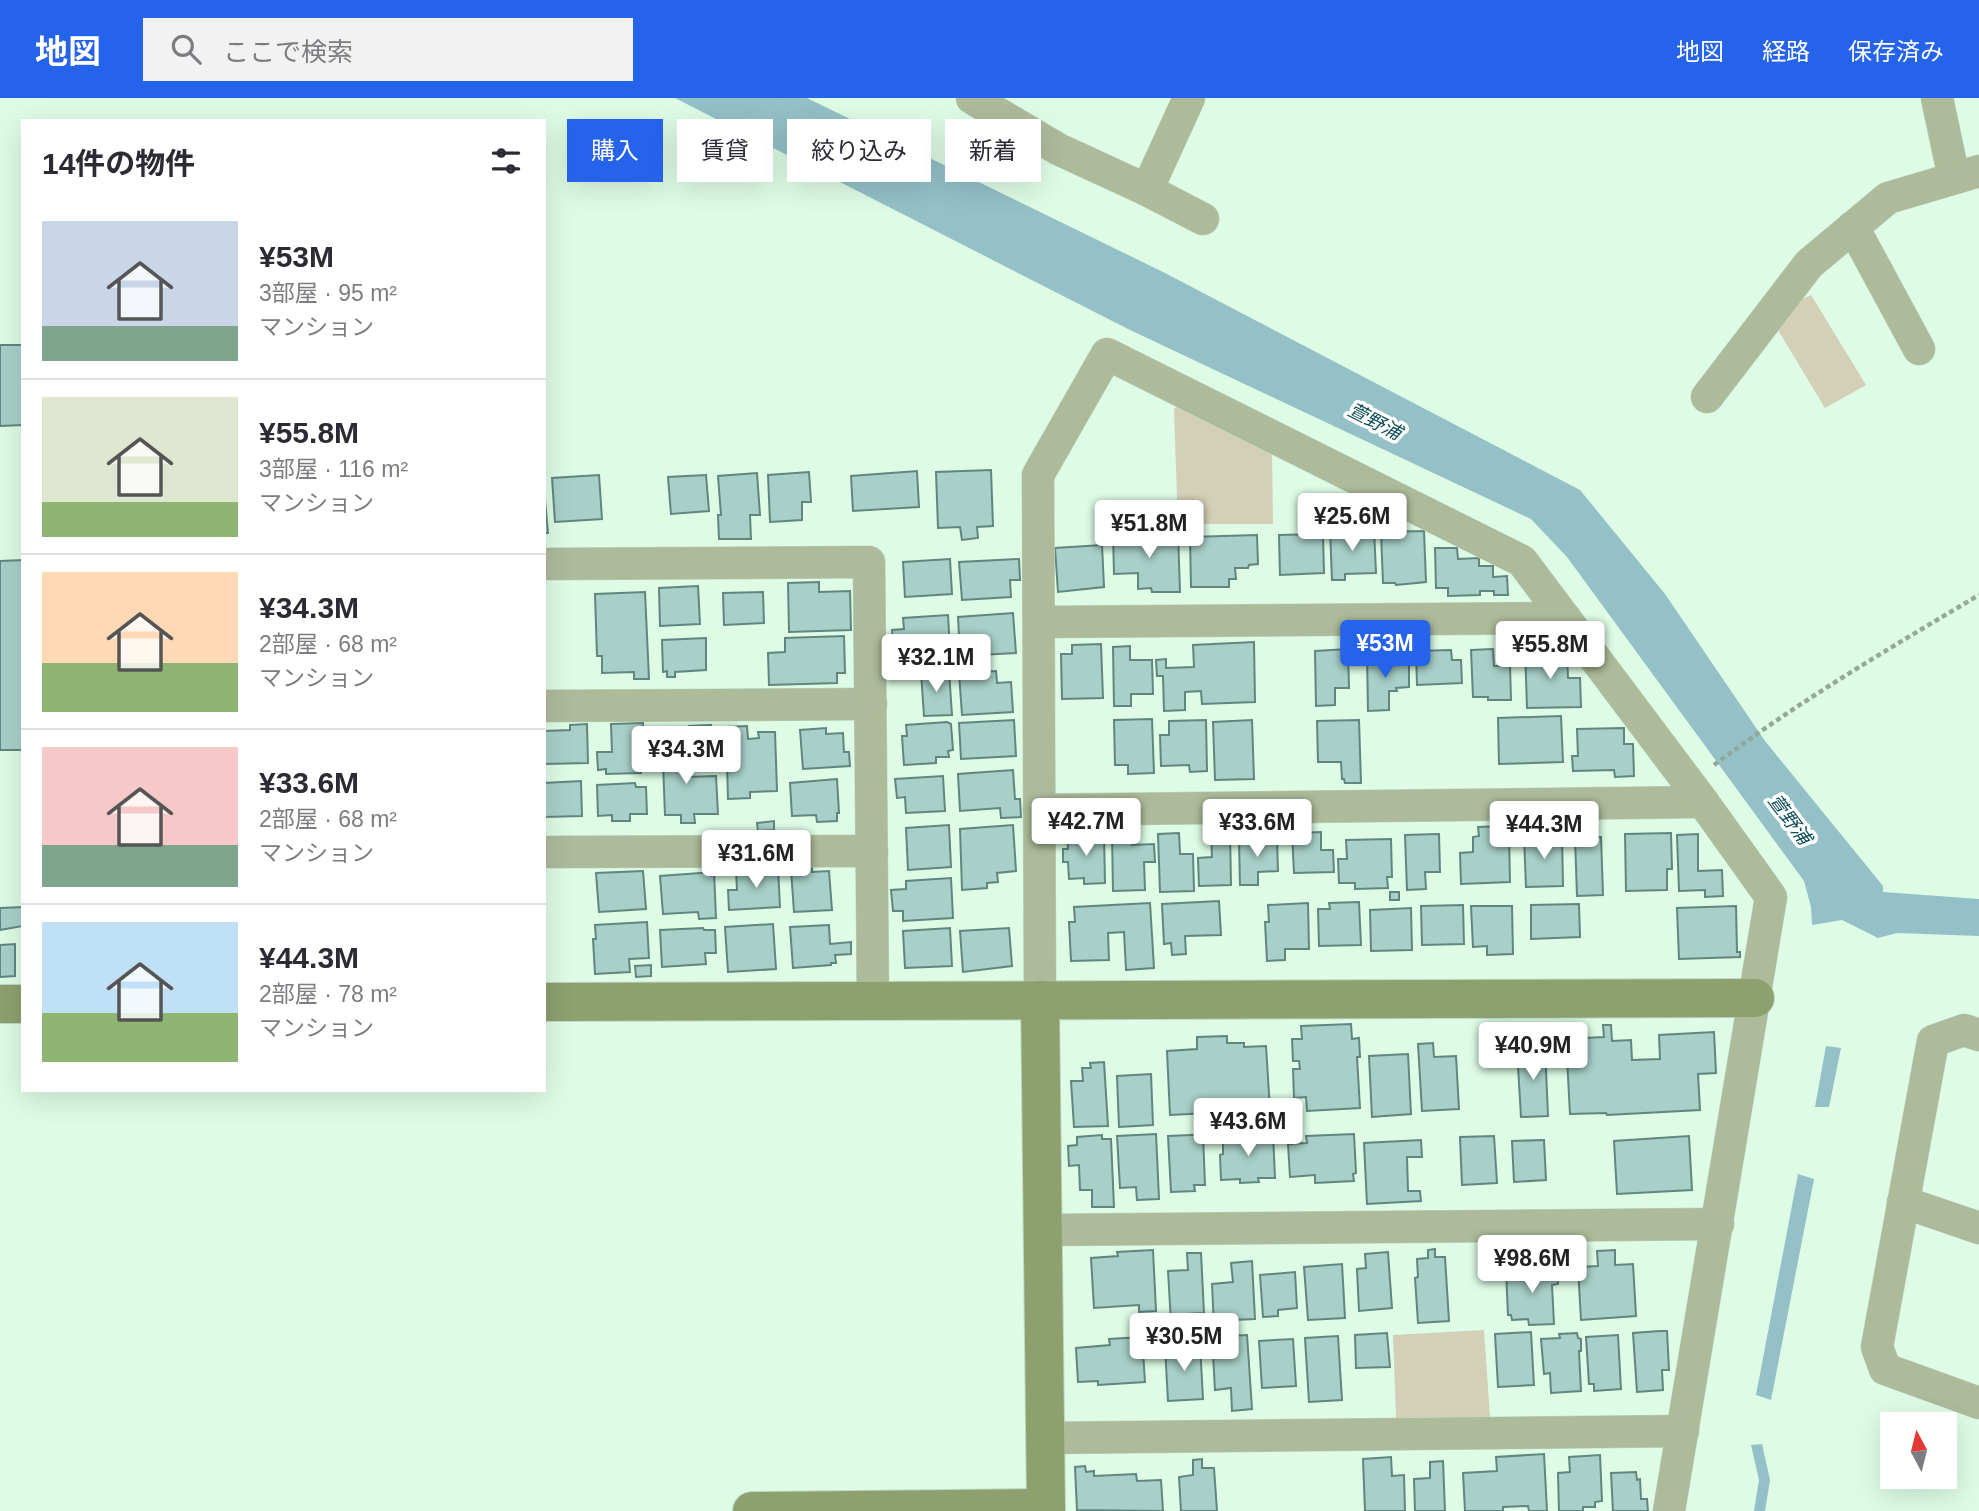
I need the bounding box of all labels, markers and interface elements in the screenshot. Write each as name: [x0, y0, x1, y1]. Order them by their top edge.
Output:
search box: [143, 18, 633, 81]
icon: search: [167, 30, 205, 68]
text: 地図: [35, 33, 101, 70]
text: ここで検索: [223, 37, 353, 67]
text: 地図: [1676, 38, 1724, 65]
text: 経路: [1762, 38, 1810, 65]
text: 保存済み: [1848, 38, 1944, 65]
chip: 購入: [567, 119, 663, 182]
chip: 賃貸: [677, 119, 773, 182]
chip: 絞り込み: [787, 119, 931, 182]
chip: 新着: [945, 119, 1041, 182]
icon: filters: [487, 142, 525, 180]
text: 14件の物件: [42, 147, 195, 180]
text: ¥53M: [259, 240, 334, 273]
icon: home: [98, 249, 182, 333]
text: 3部屋 · 95 m²: [259, 280, 397, 306]
text: マンション: [259, 314, 374, 340]
water label: 萱野浦: [1345, 399, 1408, 445]
text: ¥55.8M: [259, 416, 359, 449]
icon: home: [98, 425, 182, 509]
text: 3部屋 · 116 m²: [259, 456, 408, 482]
text: マンション: [259, 490, 374, 516]
pin: ¥25.6M: [1295, 494, 1409, 553]
pin: ¥51.8M: [1092, 500, 1206, 560]
text: ¥25.6M: [1314, 503, 1390, 529]
text: ¥51.8M: [1111, 510, 1187, 536]
text: ¥34.3M: [259, 591, 359, 624]
icon: home: [98, 600, 182, 684]
pin: ¥53M: [1344, 620, 1426, 680]
pin: ¥55.8M: [1493, 622, 1607, 681]
text: ¥53M: [1356, 630, 1414, 656]
text: 2部屋 · 68 m²: [259, 631, 397, 657]
text: ¥55.8M: [1512, 631, 1588, 657]
pin: ¥32.1M: [879, 634, 993, 694]
text: ¥32.1M: [898, 644, 974, 670]
text: マンション: [259, 665, 374, 691]
pin: ¥34.3M: [629, 726, 743, 786]
text: ¥34.3M: [648, 736, 724, 762]
text: ¥33.6M: [259, 766, 359, 799]
icon: home: [98, 775, 182, 859]
water label: 萱野浦: [1764, 790, 1817, 851]
pin: ¥42.7M: [1029, 798, 1143, 858]
pin: ¥33.6M: [1200, 800, 1314, 859]
pin: ¥44.3M: [1487, 802, 1601, 861]
text: 2部屋 · 68 m²: [259, 806, 397, 832]
text: ¥42.7M: [1048, 808, 1124, 834]
text: ¥33.6M: [1219, 809, 1295, 835]
text: ¥44.3M: [1506, 811, 1582, 837]
pin: ¥31.6M: [699, 830, 813, 890]
text: マンション: [259, 840, 374, 866]
text: ¥31.6M: [718, 840, 794, 866]
text: ¥44.3M: [259, 941, 359, 974]
icon: home: [98, 950, 182, 1034]
text: 2部屋 · 78 m²: [259, 981, 397, 1007]
text: マンション: [259, 1015, 374, 1041]
pin: ¥40.9M: [1476, 1023, 1590, 1082]
text: ¥40.9M: [1495, 1032, 1571, 1058]
pin: ¥43.6M: [1191, 1098, 1305, 1158]
text: ¥43.6M: [1210, 1108, 1286, 1134]
pin: ¥98.6M: [1475, 1236, 1589, 1295]
text: ¥98.6M: [1494, 1245, 1570, 1271]
pin: ¥30.5M: [1127, 1314, 1241, 1373]
text: ¥30.5M: [1146, 1323, 1222, 1349]
north arrow: [1880, 1412, 1956, 1489]
map controls: [1880, 1412, 1957, 1489]

